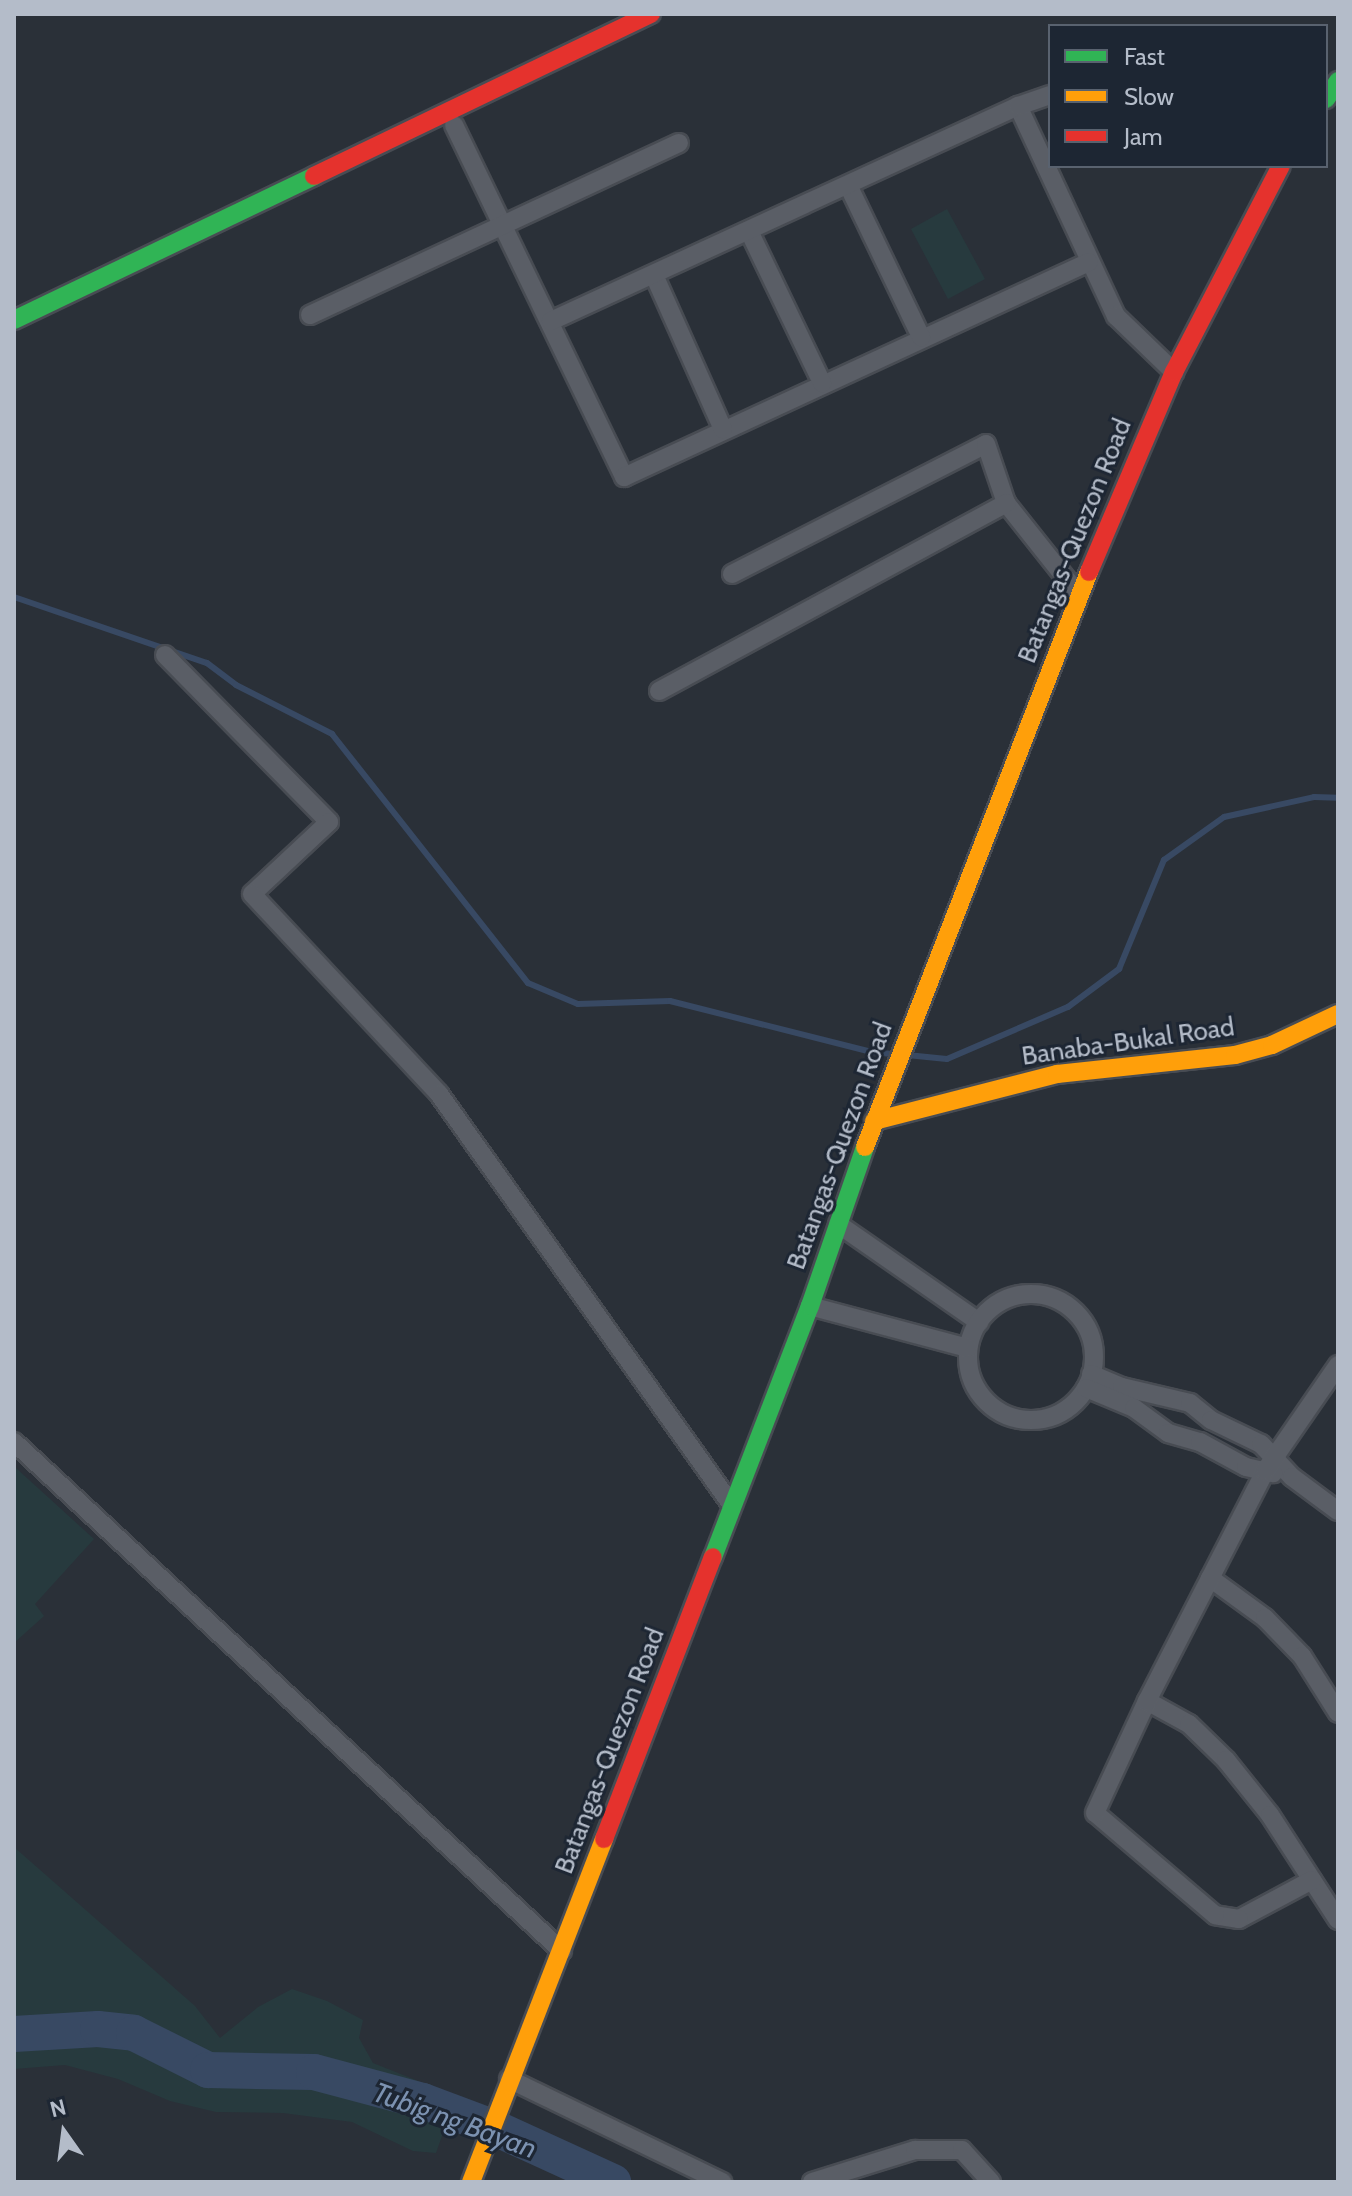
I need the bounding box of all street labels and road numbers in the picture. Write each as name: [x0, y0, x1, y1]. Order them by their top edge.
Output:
street label: Batangas-Quezon Road: [1012, 414, 1138, 668]
street label: Banaba-Bukal Road: [1020, 1012, 1236, 1072]
street label: Batangas-Quezon Road: [781, 1018, 899, 1274]
street label: Batangas-Quezon Road: [549, 1624, 671, 1878]

